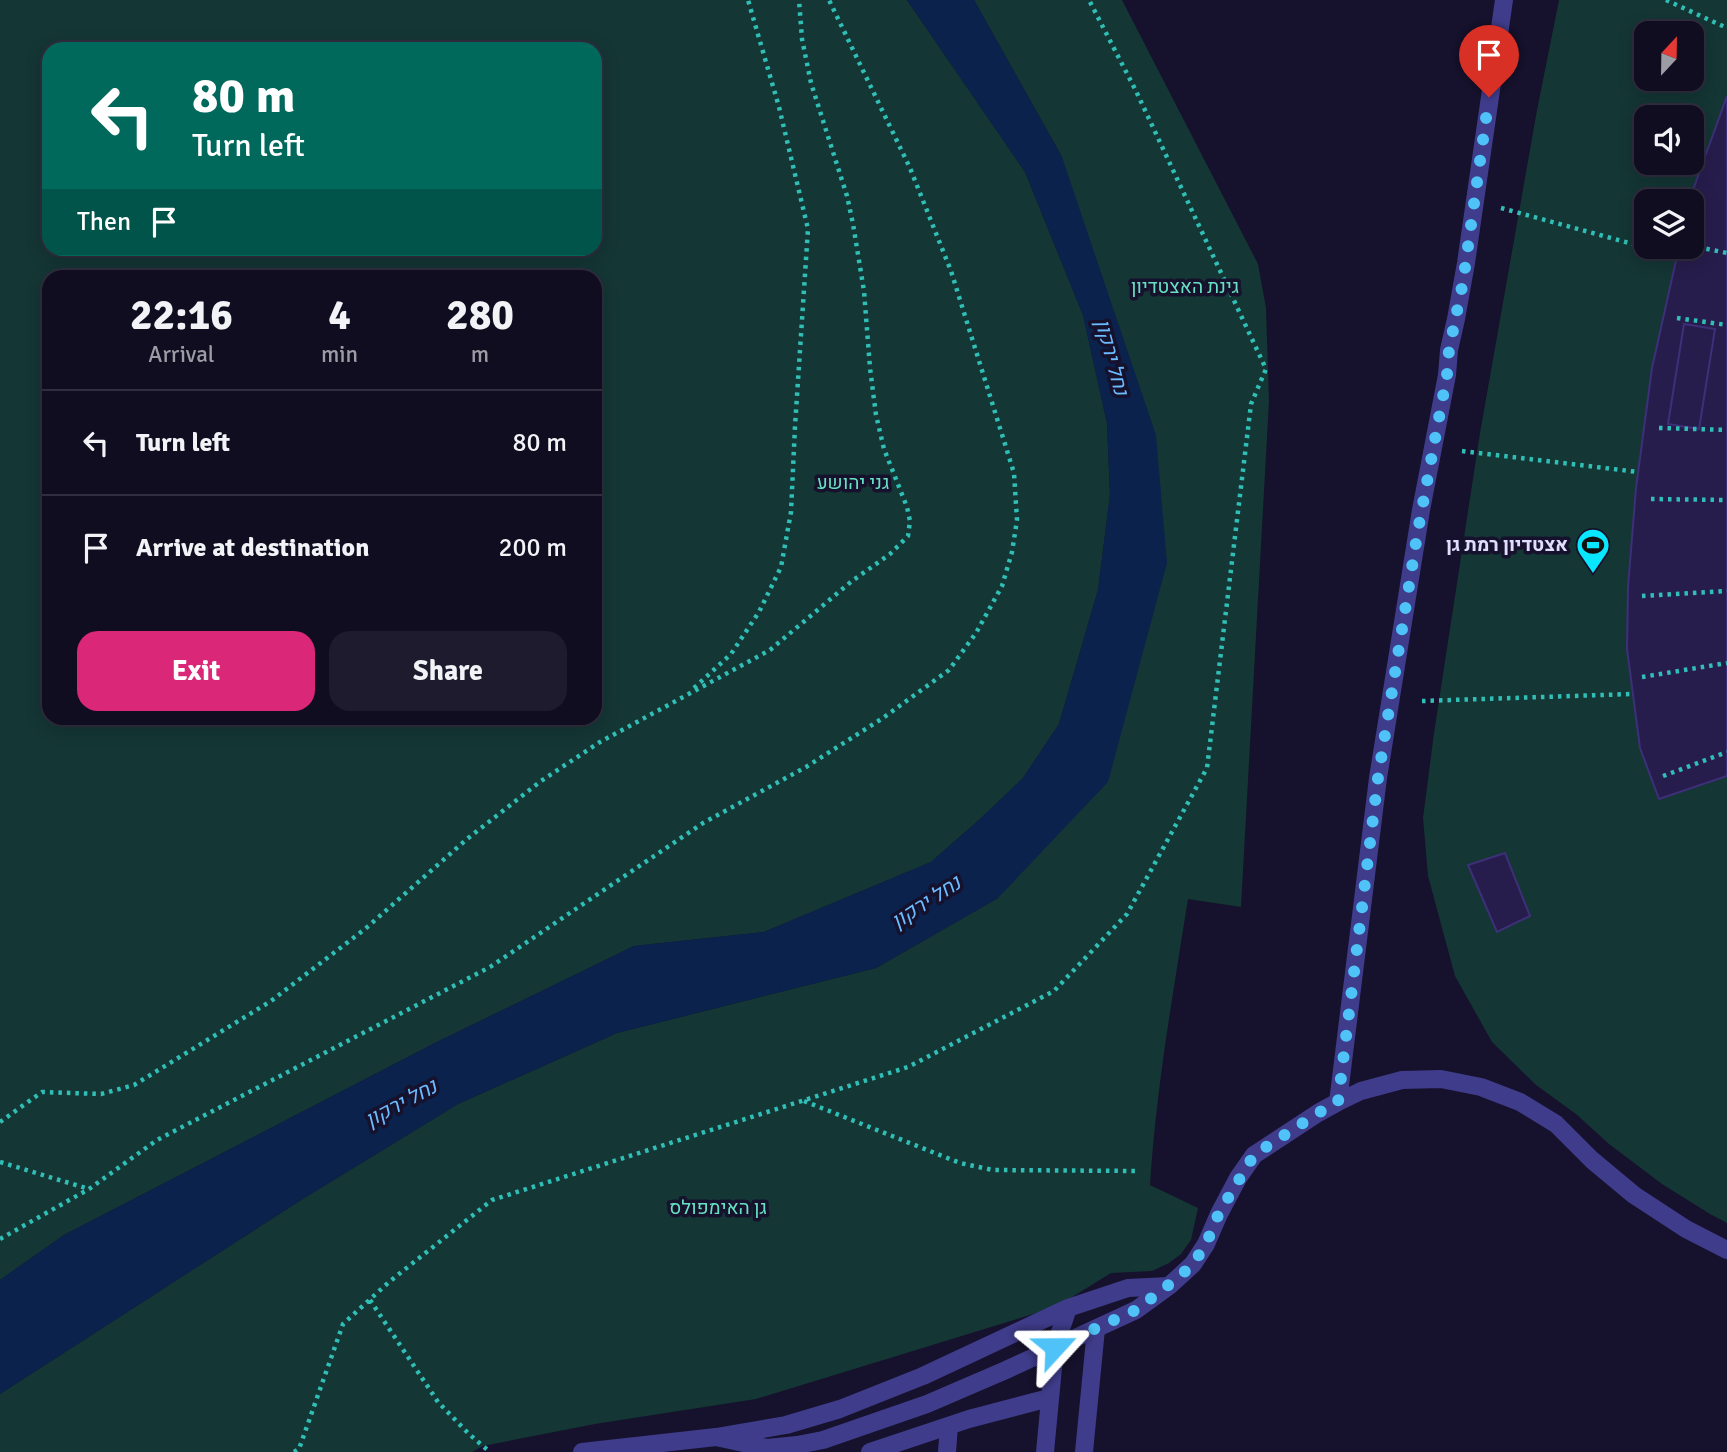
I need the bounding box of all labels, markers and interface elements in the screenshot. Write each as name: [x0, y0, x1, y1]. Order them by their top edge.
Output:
north arrow: [1634, 21, 1704, 91]
map controls: [1634, 21, 1704, 259]
pin: [1459, 25, 1519, 97]
icon: arrive: [1470, 36, 1508, 74]
text: 80 m: [192, 66, 295, 126]
icon: left: [77, 70, 168, 161]
button: sound: [1634, 105, 1704, 175]
text: Turn left: [192, 126, 305, 165]
button: layers: [1634, 189, 1704, 259]
icon: arrive: [145, 203, 183, 241]
text: Then: [77, 206, 131, 238]
park label: גינת האצטדיון: [1131, 275, 1239, 299]
text: 22:16: [130, 290, 233, 341]
text: 4: [328, 290, 351, 341]
text: 280: [446, 290, 514, 341]
water label: נחל ירקון: [1089, 316, 1135, 399]
text: Arrival: [148, 340, 215, 369]
text: min: [321, 340, 358, 369]
text: m: [471, 340, 489, 369]
icon: left: [77, 424, 115, 462]
text: Turn left: [136, 427, 230, 459]
text: 80 m: [512, 427, 567, 459]
park label: גני יהושע: [817, 471, 889, 495]
sports icon: אצטדיון רמת גן: [1574, 526, 1612, 575]
icon: arrive: [77, 529, 115, 567]
text: Arrive at destination: [136, 532, 369, 564]
text: 200 m: [498, 532, 567, 564]
place label: אצטדיון רמת גן: [1446, 533, 1568, 557]
button: Exit: [77, 631, 315, 711]
button: Share: [329, 631, 567, 711]
water label: נחל ירקון: [886, 869, 967, 934]
water label: נחל ירקון: [361, 1073, 443, 1133]
park label: גן האימפולס: [669, 1196, 767, 1220]
position arrow: [1018, 1310, 1092, 1384]

